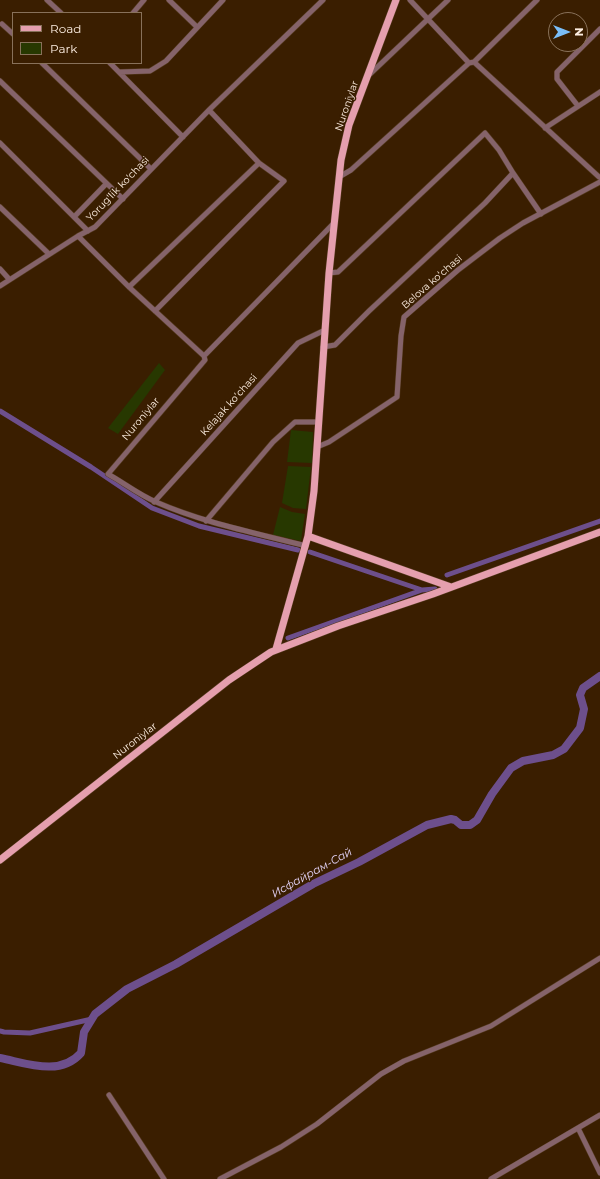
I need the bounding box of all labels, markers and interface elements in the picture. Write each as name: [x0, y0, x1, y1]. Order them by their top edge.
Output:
legend: [12, 12, 142, 64]
north arrow: [548, 12, 588, 52]
text: Road: [50, 21, 81, 36]
text: N: [572, 28, 586, 36]
text: Park: [50, 41, 77, 56]
street label: Nuroniylar: [333, 79, 361, 133]
street label: Yorug'lik ko'chasi: [84, 154, 152, 224]
street label: Belova koʻchasi: [399, 252, 465, 312]
street label: Kelajak koʻchasi: [198, 372, 260, 438]
street label: Nuroniylar: [120, 395, 162, 443]
street label: Nuroniylar: [111, 720, 159, 762]
water label: Исфайрам-Сай: [269, 845, 355, 901]

